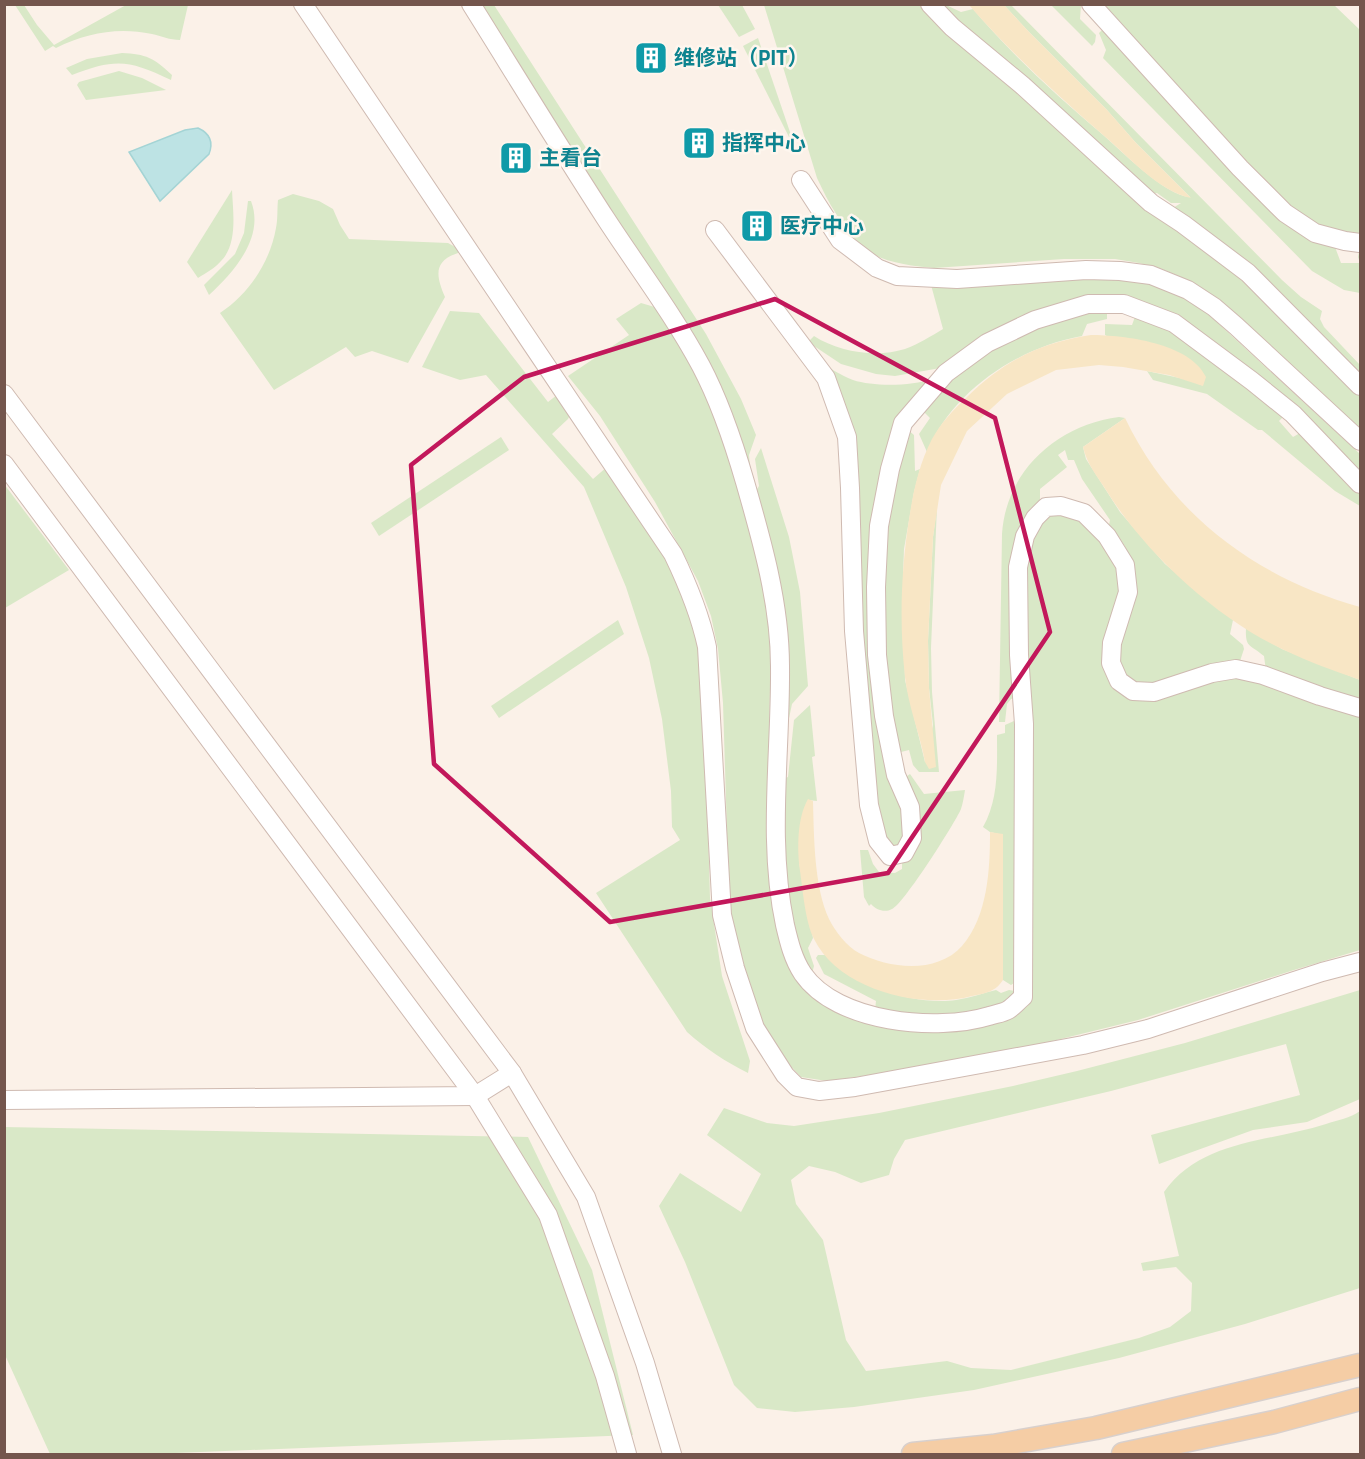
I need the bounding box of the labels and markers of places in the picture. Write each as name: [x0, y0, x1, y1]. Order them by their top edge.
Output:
building icon: 维修站（PIT）: [633, 40, 669, 76]
place label: 维修站（PIT）: [674, 41, 808, 73]
building icon: 指挥中心: [681, 125, 717, 161]
place label: 指挥中心: [722, 126, 806, 158]
building icon: 主看台: [498, 140, 534, 176]
place label: 主看台: [539, 141, 602, 173]
building icon: 医疗中心: [739, 208, 775, 244]
place label: 医疗中心: [780, 209, 864, 241]

